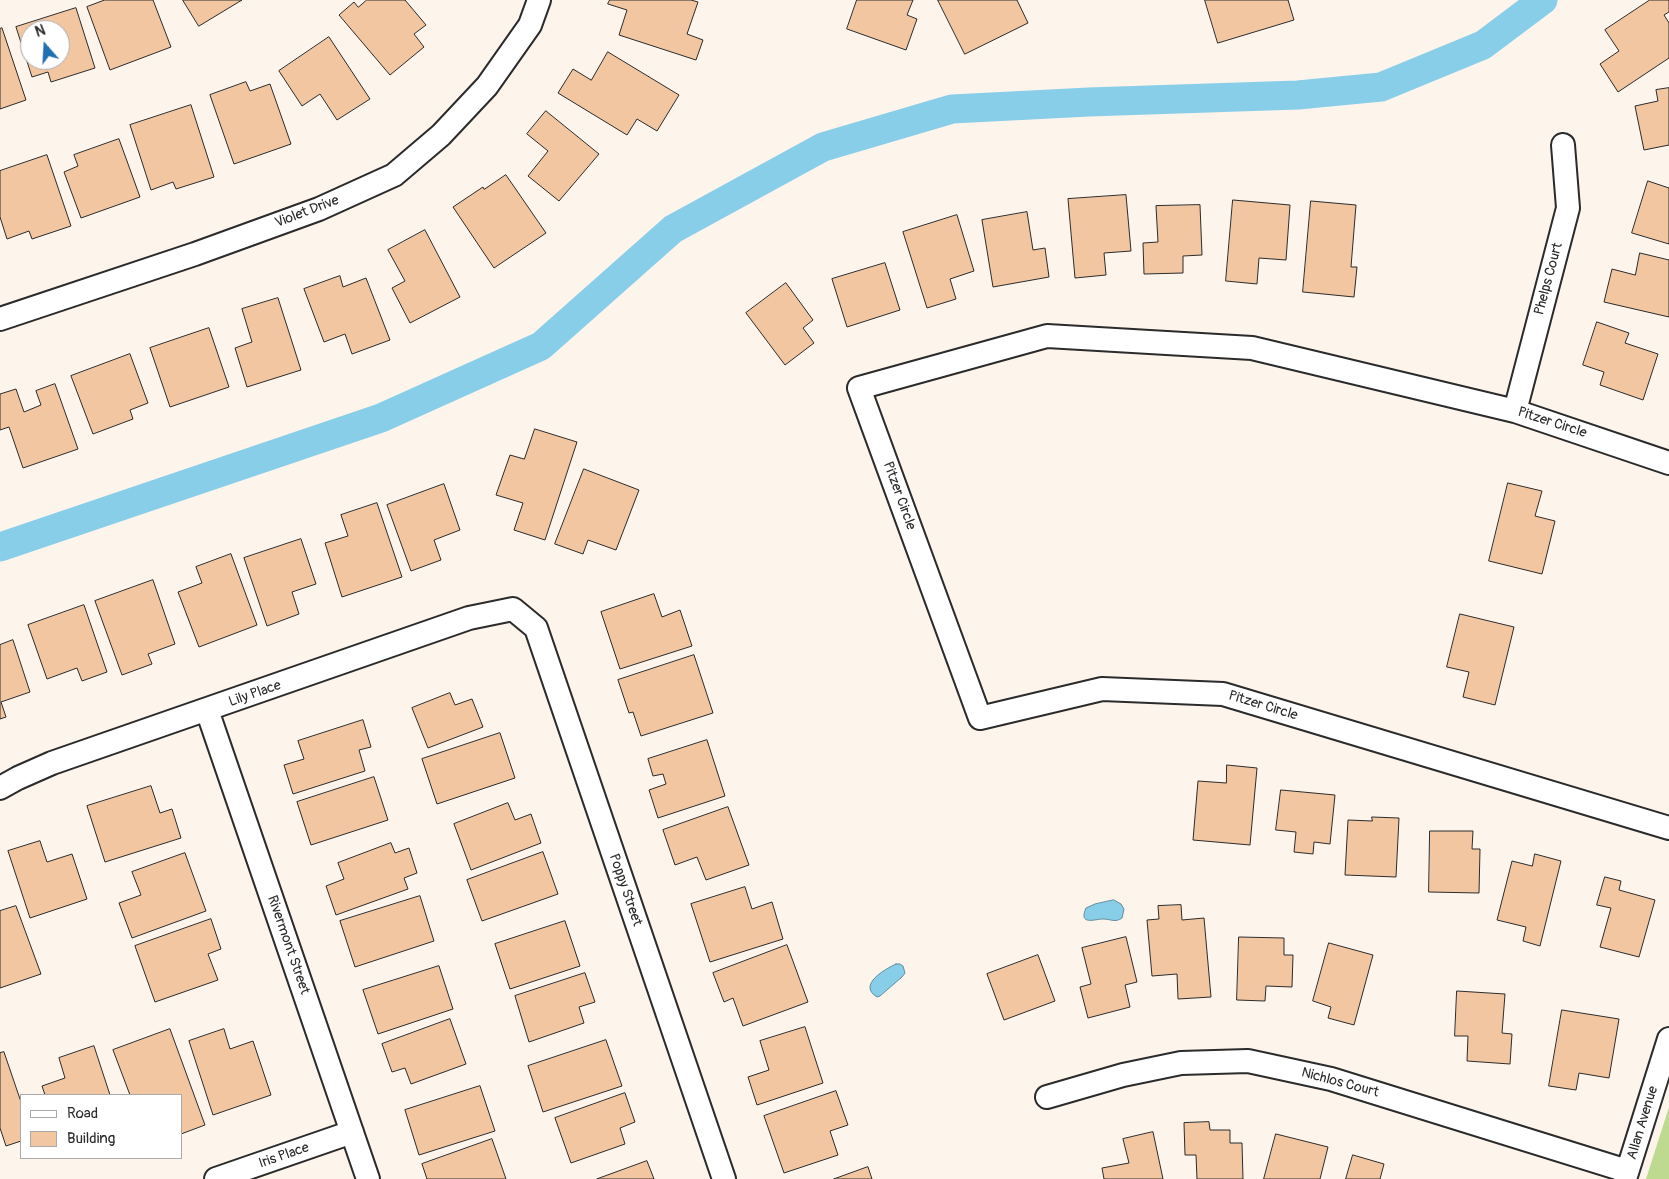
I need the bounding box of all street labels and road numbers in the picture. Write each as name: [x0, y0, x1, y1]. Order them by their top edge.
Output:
street label: Violet Drive: [273, 192, 341, 232]
street label: Phelps Court: [1531, 241, 1567, 317]
street label: Pitzer Circle: [1515, 404, 1589, 442]
street label: Pitzer Circle: [879, 460, 919, 532]
street label: Lily Place: [227, 677, 283, 711]
street label: Pitzer Circle: [1226, 688, 1300, 724]
street label: Poppy Street: [605, 852, 645, 928]
street label: Rivermont Street: [263, 893, 313, 997]
street label: Nichlos Court: [1299, 1065, 1381, 1101]
street label: Allan Avenue: [1624, 1084, 1662, 1162]
street label: Iris Place: [257, 1140, 311, 1172]

